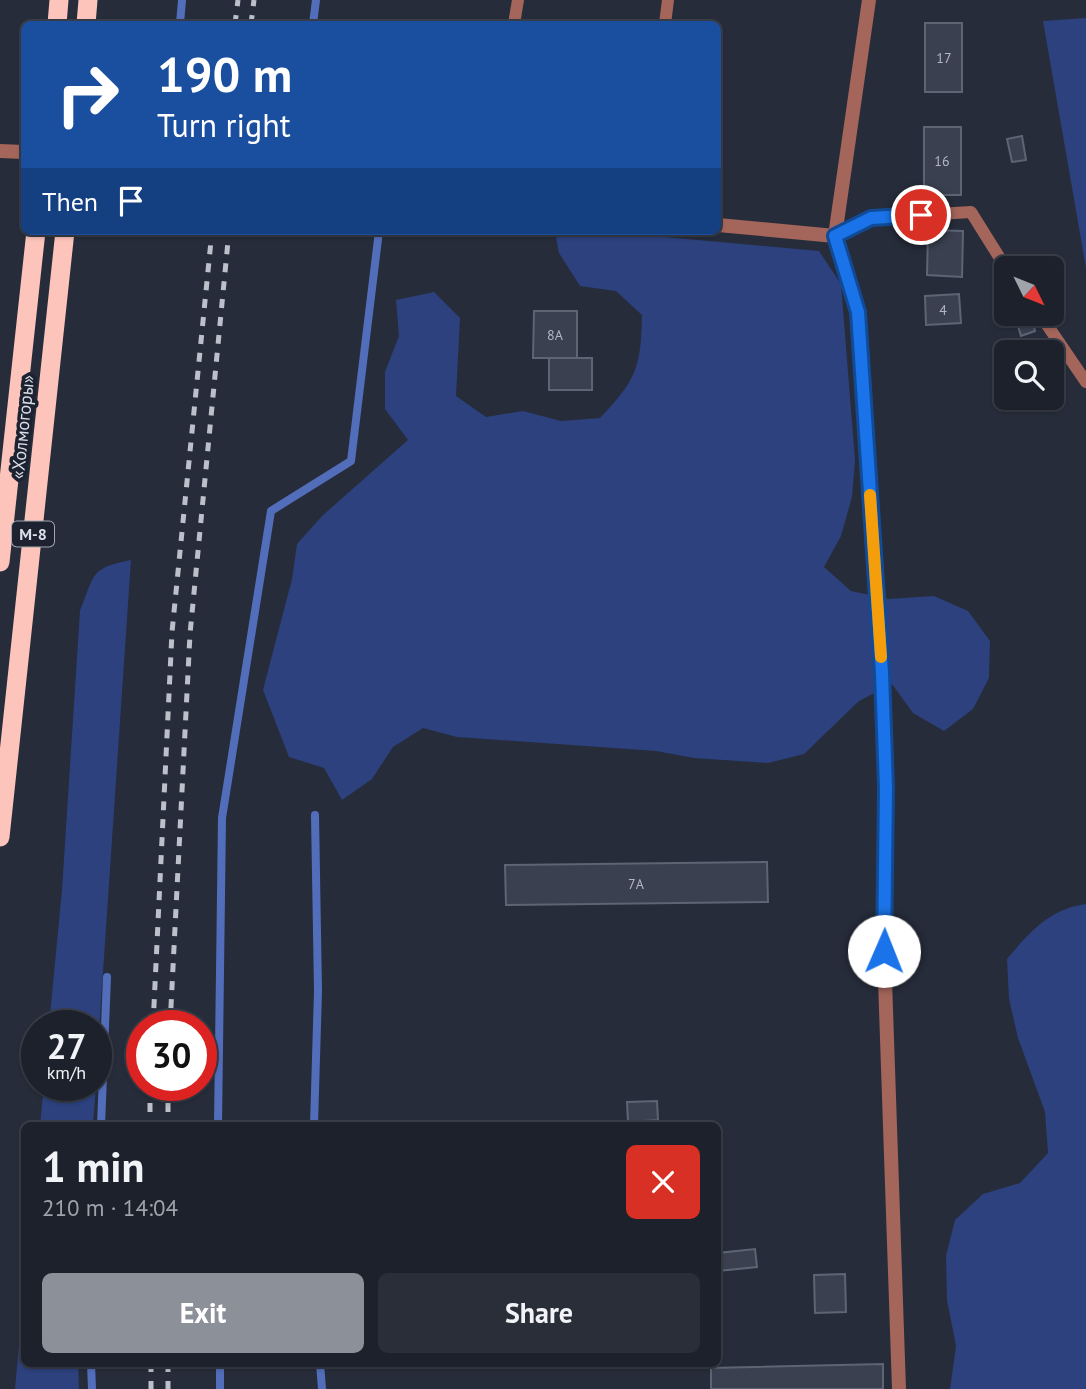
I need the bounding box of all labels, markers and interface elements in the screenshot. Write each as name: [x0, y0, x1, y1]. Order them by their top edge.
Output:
text: 190 m: [157, 42, 292, 106]
icon: right: [42, 49, 133, 140]
house number: 17: [936, 49, 952, 67]
text: Turn right: [157, 104, 291, 146]
house number: 16: [934, 152, 950, 170]
icon: arrive: [112, 182, 150, 220]
text: Then: [42, 185, 98, 218]
pin: [891, 185, 951, 245]
icon: arrive: [902, 196, 940, 234]
north arrow: [994, 256, 1064, 326]
map controls: [994, 256, 1064, 410]
house number: 4: [939, 301, 947, 319]
house number: 8А: [547, 326, 564, 344]
button: search: [994, 340, 1064, 410]
street label: «Холмогоры»: [6, 374, 39, 480]
road number: М-8: [12, 522, 54, 547]
house number: 7А: [628, 875, 645, 893]
position arrow: [847, 914, 921, 988]
speed limit sign: 30: [126, 1010, 217, 1101]
text: 27: [47, 1023, 86, 1069]
text: km/h: [47, 1061, 86, 1084]
text: 1 min: [42, 1139, 144, 1194]
button: close: [626, 1145, 700, 1219]
text: 210 m · 14:04: [42, 1193, 178, 1222]
button: Exit: [42, 1273, 364, 1353]
button: Share: [378, 1273, 700, 1353]

